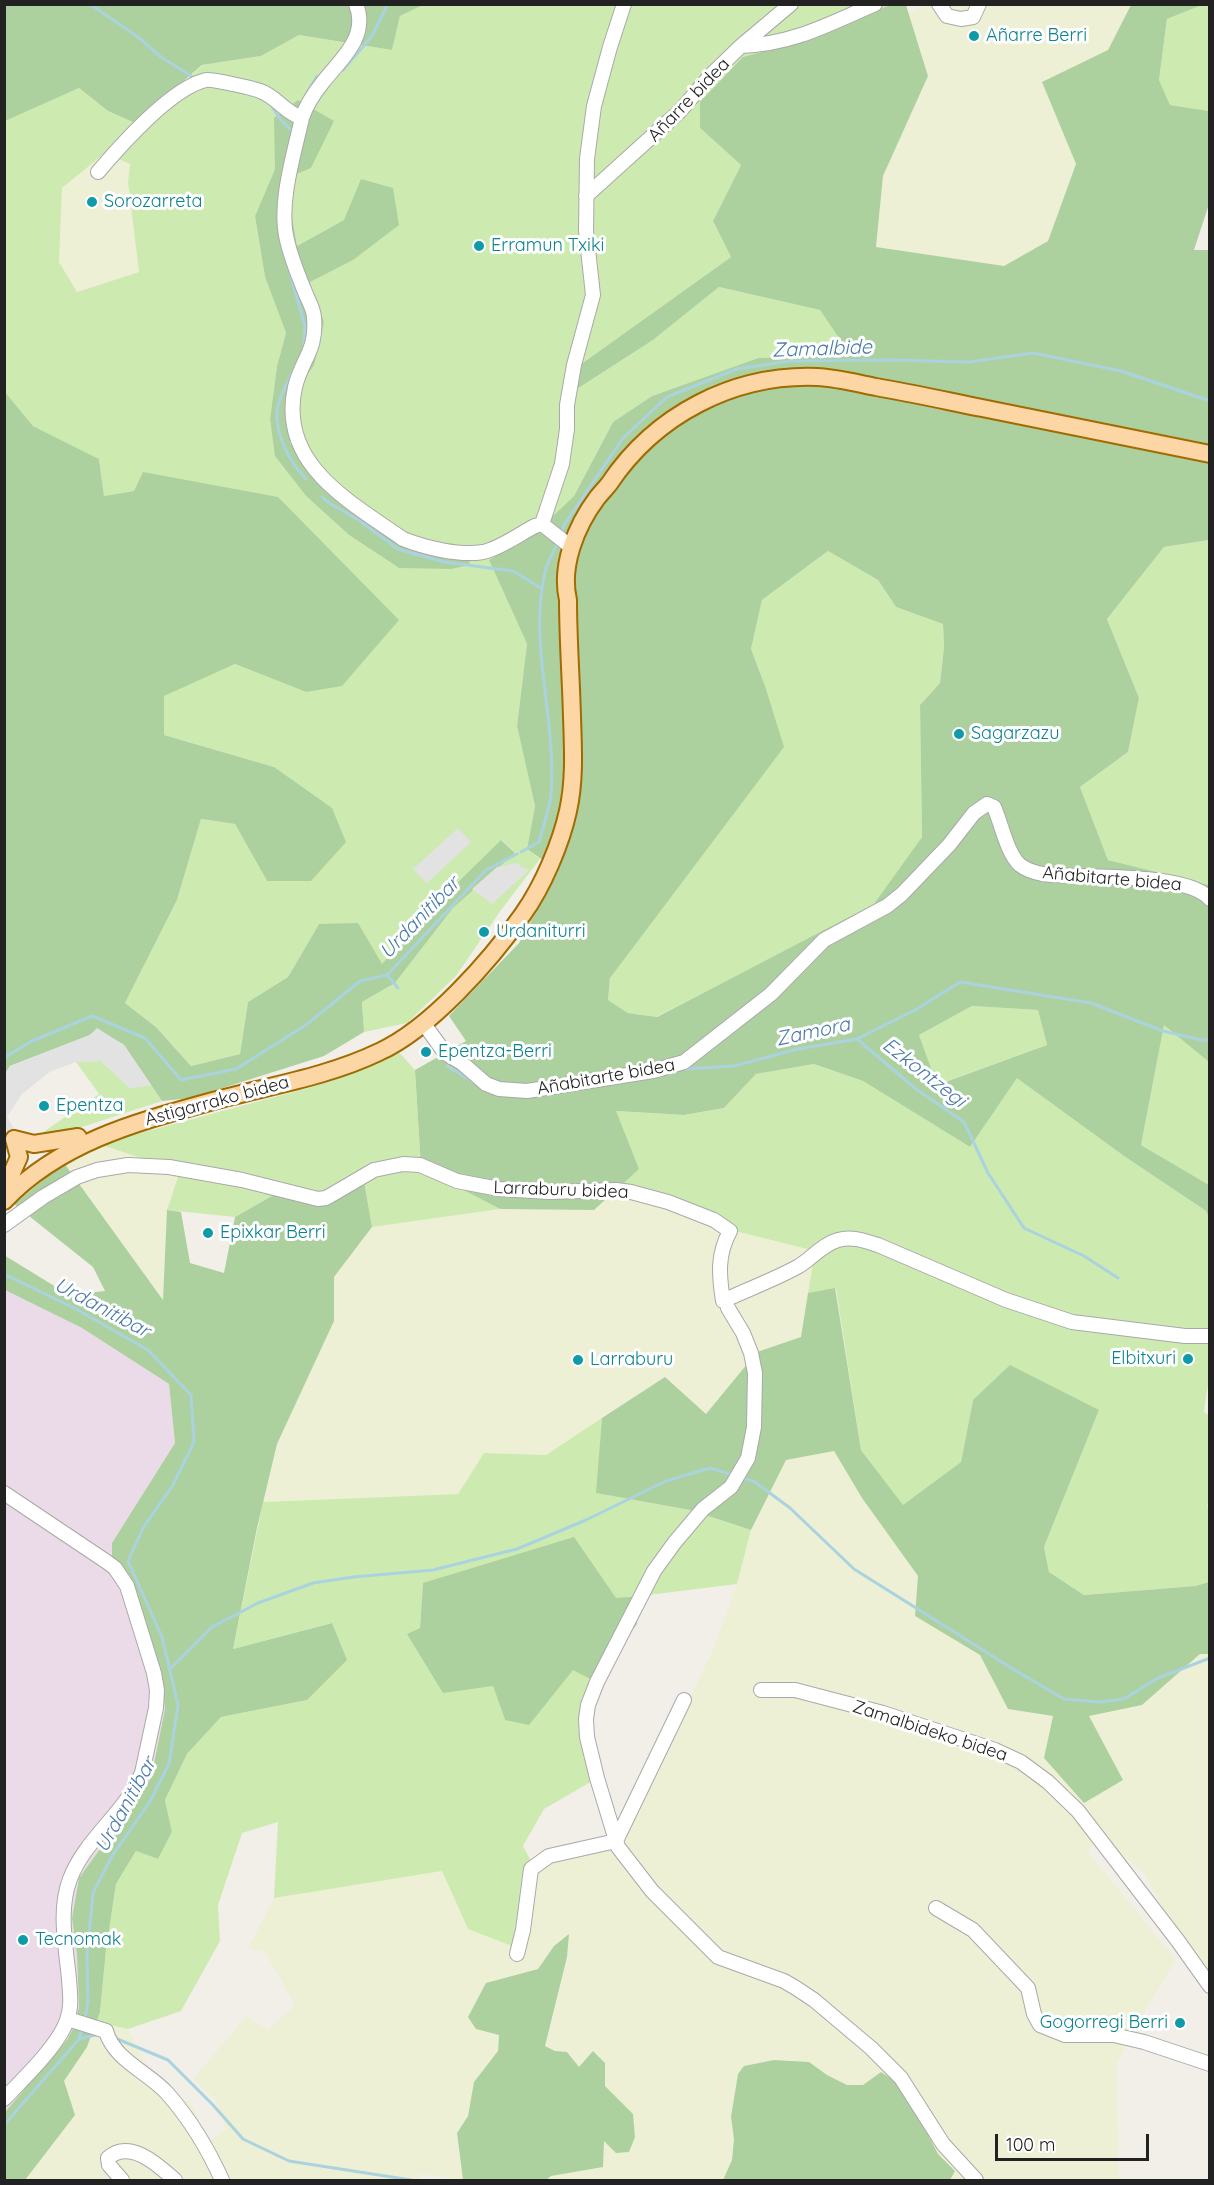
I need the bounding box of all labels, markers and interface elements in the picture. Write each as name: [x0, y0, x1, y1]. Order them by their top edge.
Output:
place label: Añarre Berri: [986, 25, 1087, 47]
marker: Añarre Berri: [967, 29, 981, 43]
street label: Añarre bidea: [644, 54, 734, 146]
place label: Sorozarreta: [104, 191, 202, 213]
marker: Sorozarreta: [85, 195, 99, 209]
place label: Erramun Txiki: [491, 235, 604, 257]
marker: Erramun Txiki: [472, 239, 486, 253]
water label: Zamalbide: [772, 335, 872, 363]
place label: Sagarzazu: [971, 723, 1059, 745]
marker: Sagarzazu: [952, 727, 966, 741]
street label: Añabitarte bidea: [1042, 862, 1182, 896]
water label: Urdanitibar: [375, 872, 465, 964]
place label: Urdaniturri: [496, 921, 585, 943]
marker: Urdaniturri: [477, 925, 491, 939]
water label: Zamora: [774, 1012, 852, 1052]
water label: Ezkontzegi: [878, 1033, 970, 1113]
place label: Epentza-Berri: [438, 1041, 552, 1063]
marker: Epentza-Berri: [419, 1045, 433, 1059]
street label: Añabitarte bidea: [535, 1054, 677, 1100]
street label: Astigarrako bidea: [142, 1071, 292, 1131]
place label: Epentza: [56, 1095, 123, 1117]
marker: Epentza: [37, 1099, 51, 1113]
street label: Larraburu bidea: [493, 1177, 629, 1203]
place label: Epixkar Berri: [220, 1222, 326, 1244]
marker: Epixkar Berri: [201, 1226, 215, 1240]
water label: Urdanitibar: [50, 1273, 154, 1343]
place label: Elbitxuri: [1111, 1348, 1176, 1370]
place label: Larraburu: [590, 1349, 673, 1371]
marker: Elbitxuri: [1181, 1352, 1195, 1366]
marker: Larraburu: [571, 1353, 585, 1367]
street label: Zamalbideko bidea: [850, 1696, 1010, 1766]
water label: Urdanitibar: [90, 1753, 162, 1857]
place label: Tecnomak: [35, 1929, 121, 1951]
marker: Tecnomak: [16, 1933, 30, 1947]
place label: Gogorregi Berri: [1040, 2012, 1168, 2034]
marker: Gogorregi Berri: [1173, 2016, 1187, 2030]
scale bar: [998, 2122, 1152, 2160]
text: 100 m: [1006, 2133, 1055, 2156]

